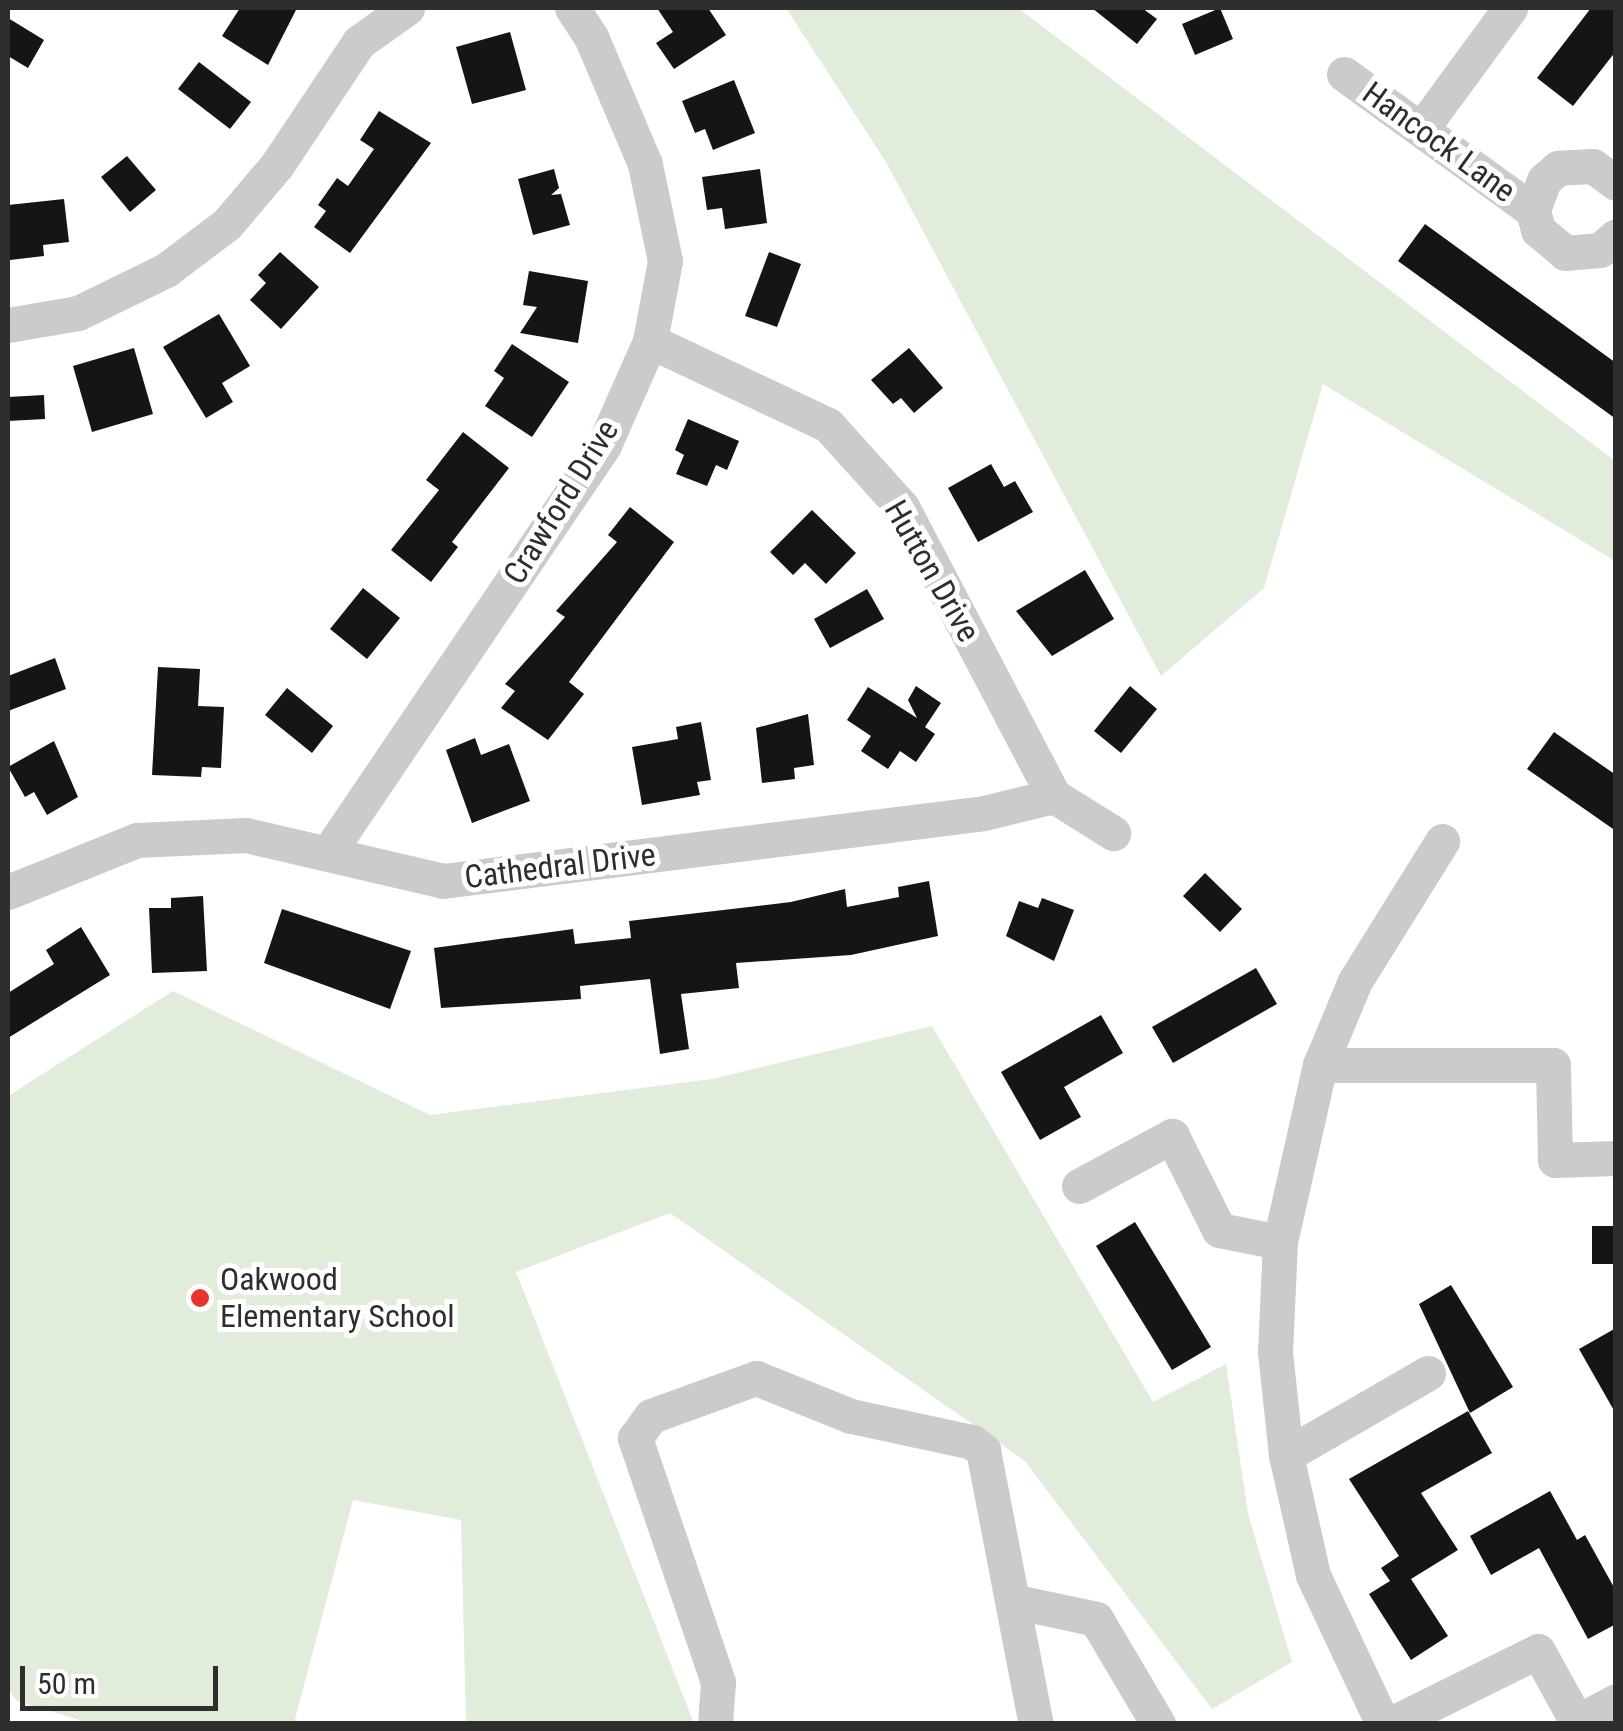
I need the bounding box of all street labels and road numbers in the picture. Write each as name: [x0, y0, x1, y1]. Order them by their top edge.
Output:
street label: Hancock Lane: [1355, 74, 1523, 210]
street label: Crawford Drive: [495, 413, 627, 591]
street label: Hutton Drive: [876, 494, 988, 648]
street label: Cathedral Drive: [462, 835, 658, 897]

